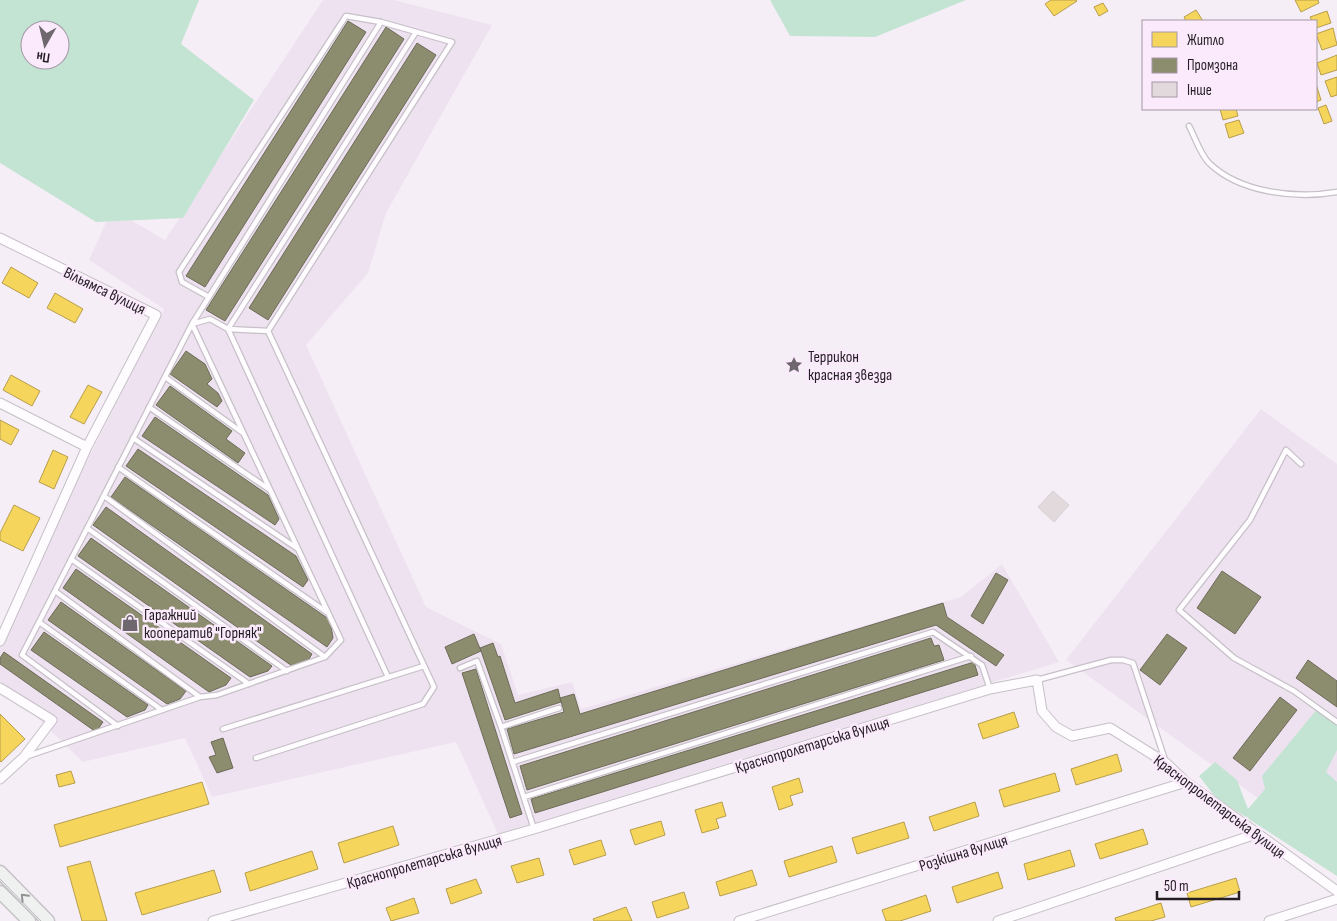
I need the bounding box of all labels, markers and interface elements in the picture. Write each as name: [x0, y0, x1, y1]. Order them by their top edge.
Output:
north arrow: [20, 20, 70, 70]
legend: [1142, 20, 1317, 110]
text: Житло: [1187, 31, 1224, 50]
text: Пн: [35, 48, 51, 67]
text: Промзона: [1187, 56, 1238, 75]
text: Інше: [1187, 81, 1212, 100]
street label: Вільямса вулиця: [60, 263, 148, 319]
place label: Террикон красная звезда: [808, 348, 892, 385]
place icon: Террикон красная звезда: [784, 355, 804, 375]
place label: Гаражний кооператив "Горняк": [144, 606, 262, 643]
shop icon: Гаражний кооператив "Горняк": [120, 613, 140, 633]
street label: Краснопролетарська вулиця: [733, 713, 892, 778]
street label: Краснопролетарська вулиця: [1149, 751, 1289, 863]
street label: Краснопролетарська вулиця: [345, 831, 504, 894]
street label: Розкішна вулиця: [917, 831, 1010, 876]
scale bar: [1157, 868, 1240, 900]
text: 50 m: [1164, 877, 1189, 896]
one-way arrow: [21, 893, 30, 902]

